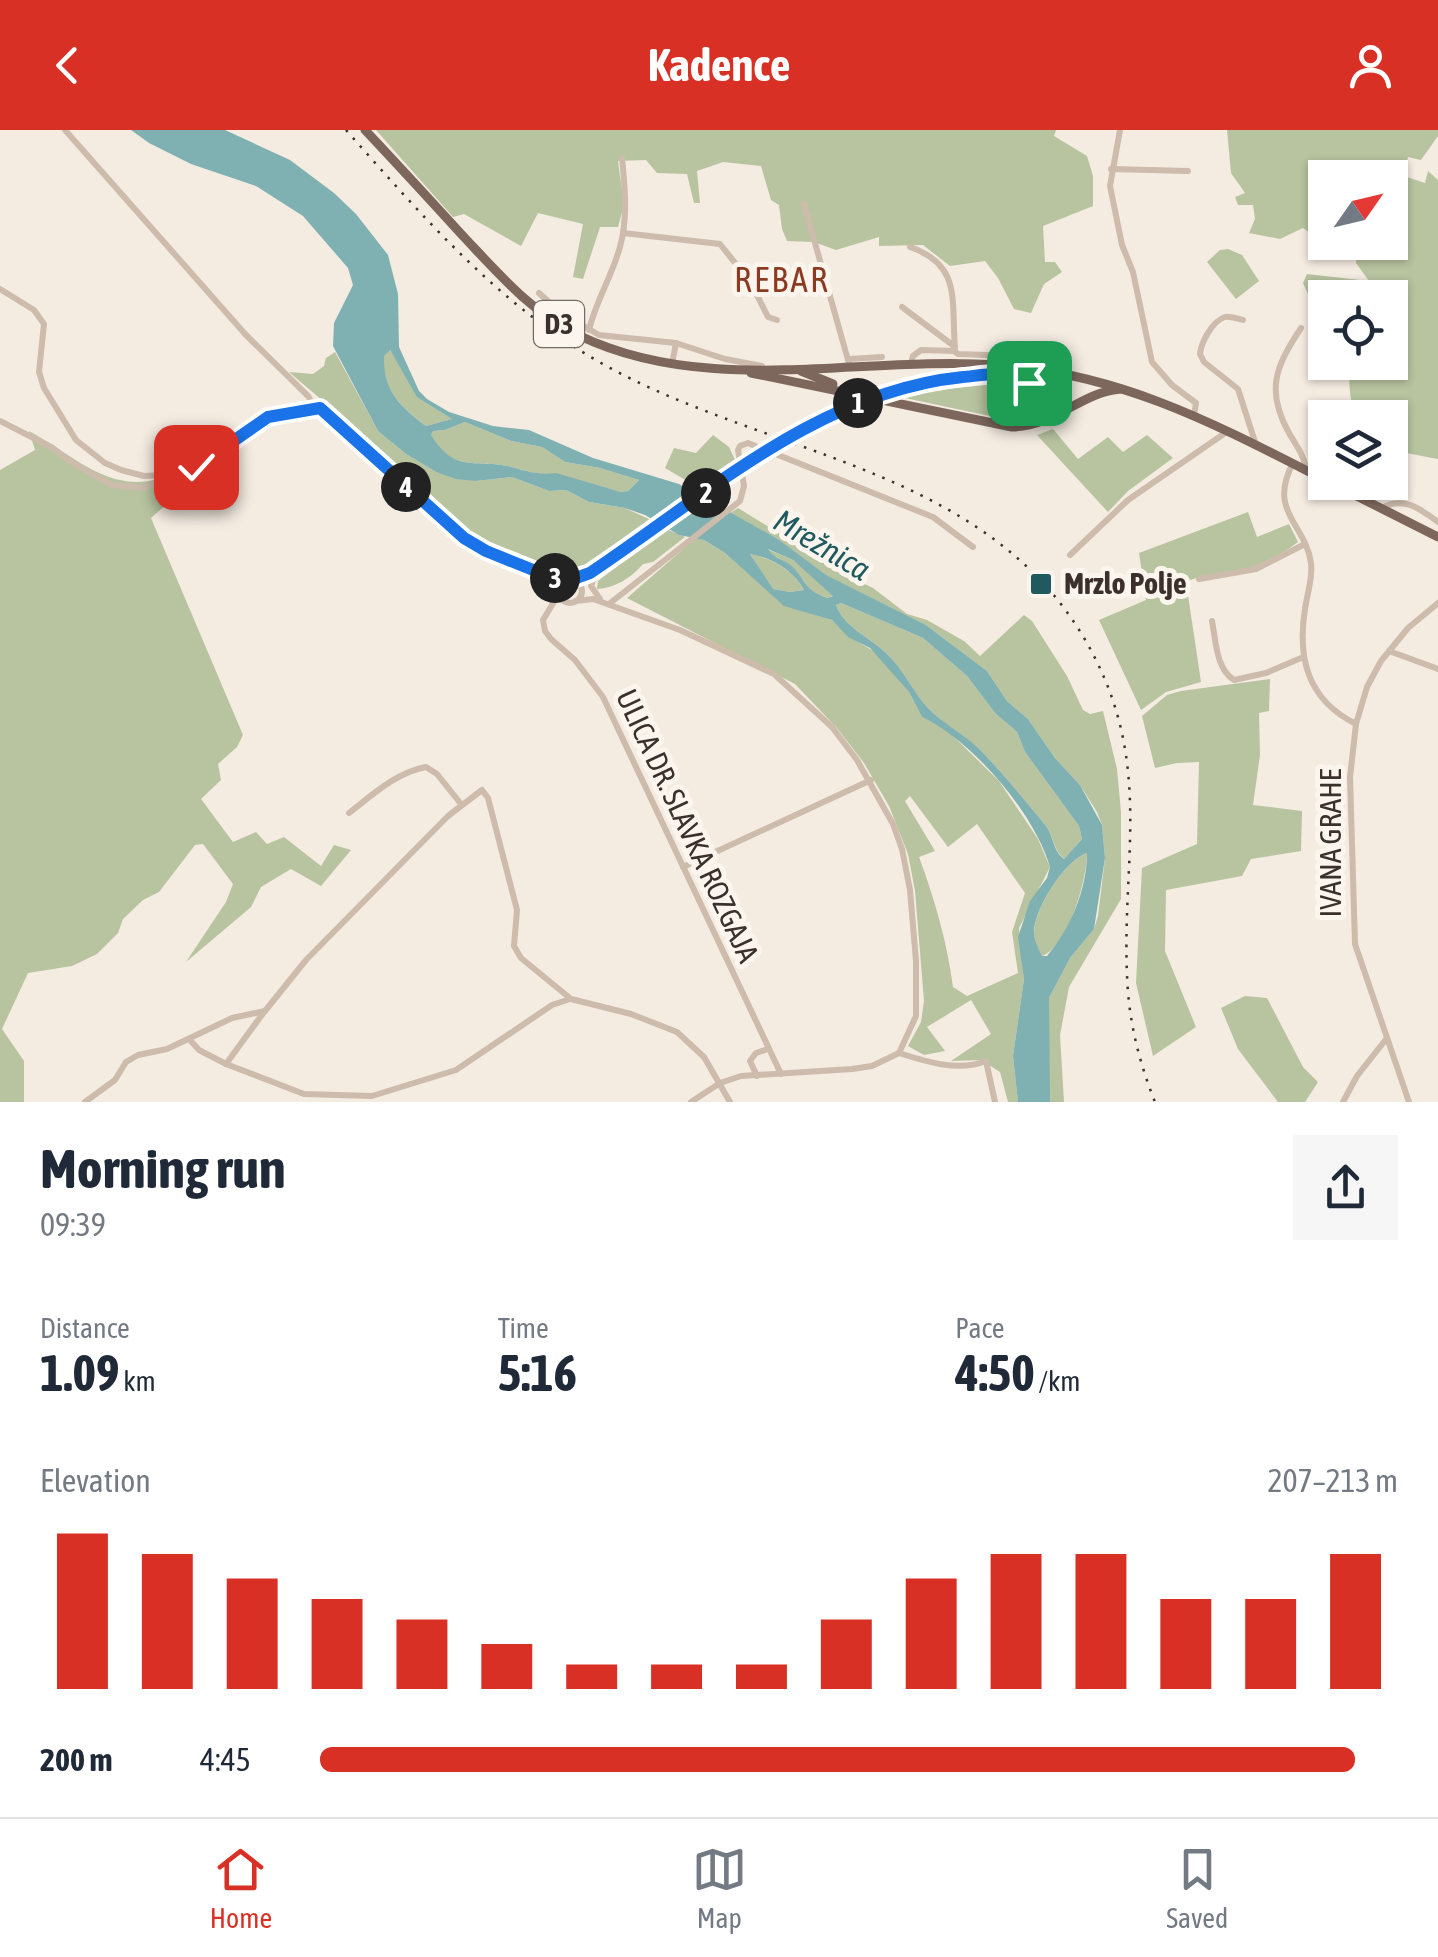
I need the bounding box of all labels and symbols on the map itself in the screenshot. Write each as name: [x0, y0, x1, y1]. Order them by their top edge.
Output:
north arrow: [1308, 160, 1408, 260]
district label: REBAR: [734, 259, 830, 299]
road number: D3: [534, 301, 584, 347]
pin: [987, 341, 1072, 426]
pin: 1: [833, 378, 883, 428]
pin: [154, 425, 239, 510]
pin: 4: [381, 462, 431, 512]
pin: 2: [681, 468, 731, 518]
water label: Mrežnica: [767, 502, 877, 588]
pin: 3: [530, 553, 580, 603]
place label: Mrzlo Polje: [1064, 566, 1187, 600]
marker: Mrzlo Polje: [1028, 571, 1054, 597]
street label: ULICA DR. SLAVKA ROZGAJA: [610, 684, 766, 968]
street label: IVANA GRAHE: [1313, 768, 1347, 917]

